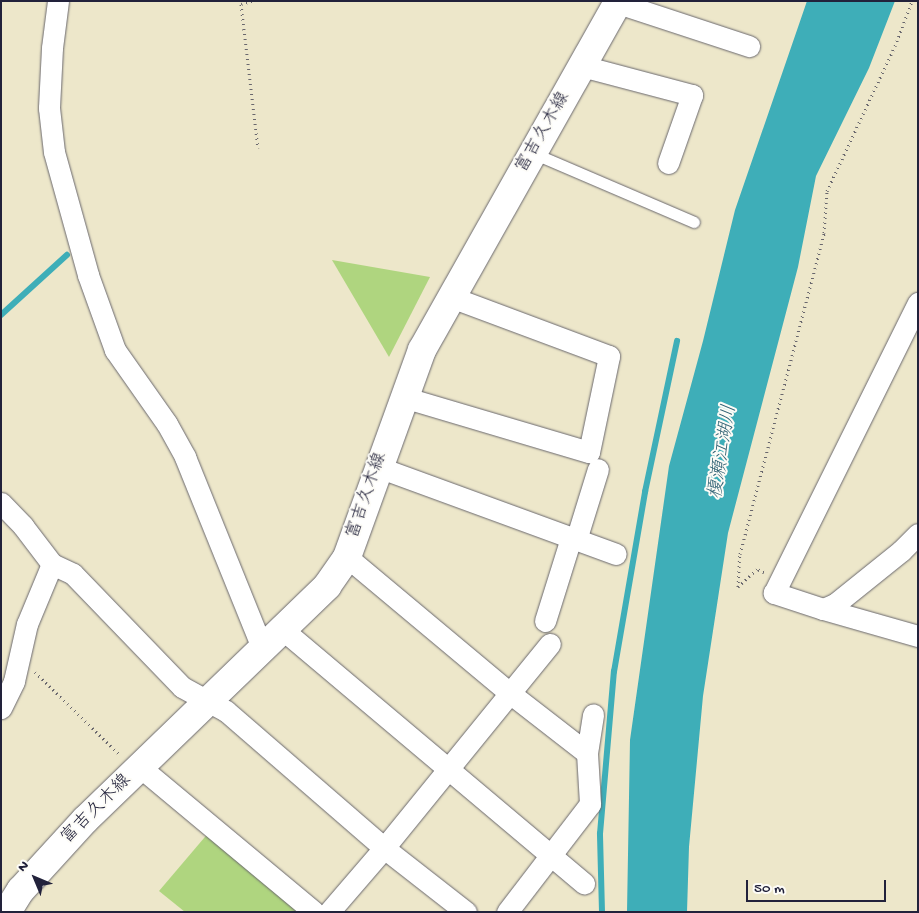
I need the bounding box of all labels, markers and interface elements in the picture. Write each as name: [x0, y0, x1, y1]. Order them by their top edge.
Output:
street label: 富吉久木線: [512, 89, 576, 177]
water label: 榎瀬江湖川: [705, 403, 743, 501]
street label: 富吉久木線: [343, 450, 393, 542]
street label: 富吉久木線: [58, 771, 136, 849]
north arrow: [10, 853, 60, 903]
text: N: [15, 858, 33, 876]
scale bar: [749, 870, 889, 902]
text: 50 m: [754, 880, 785, 898]

